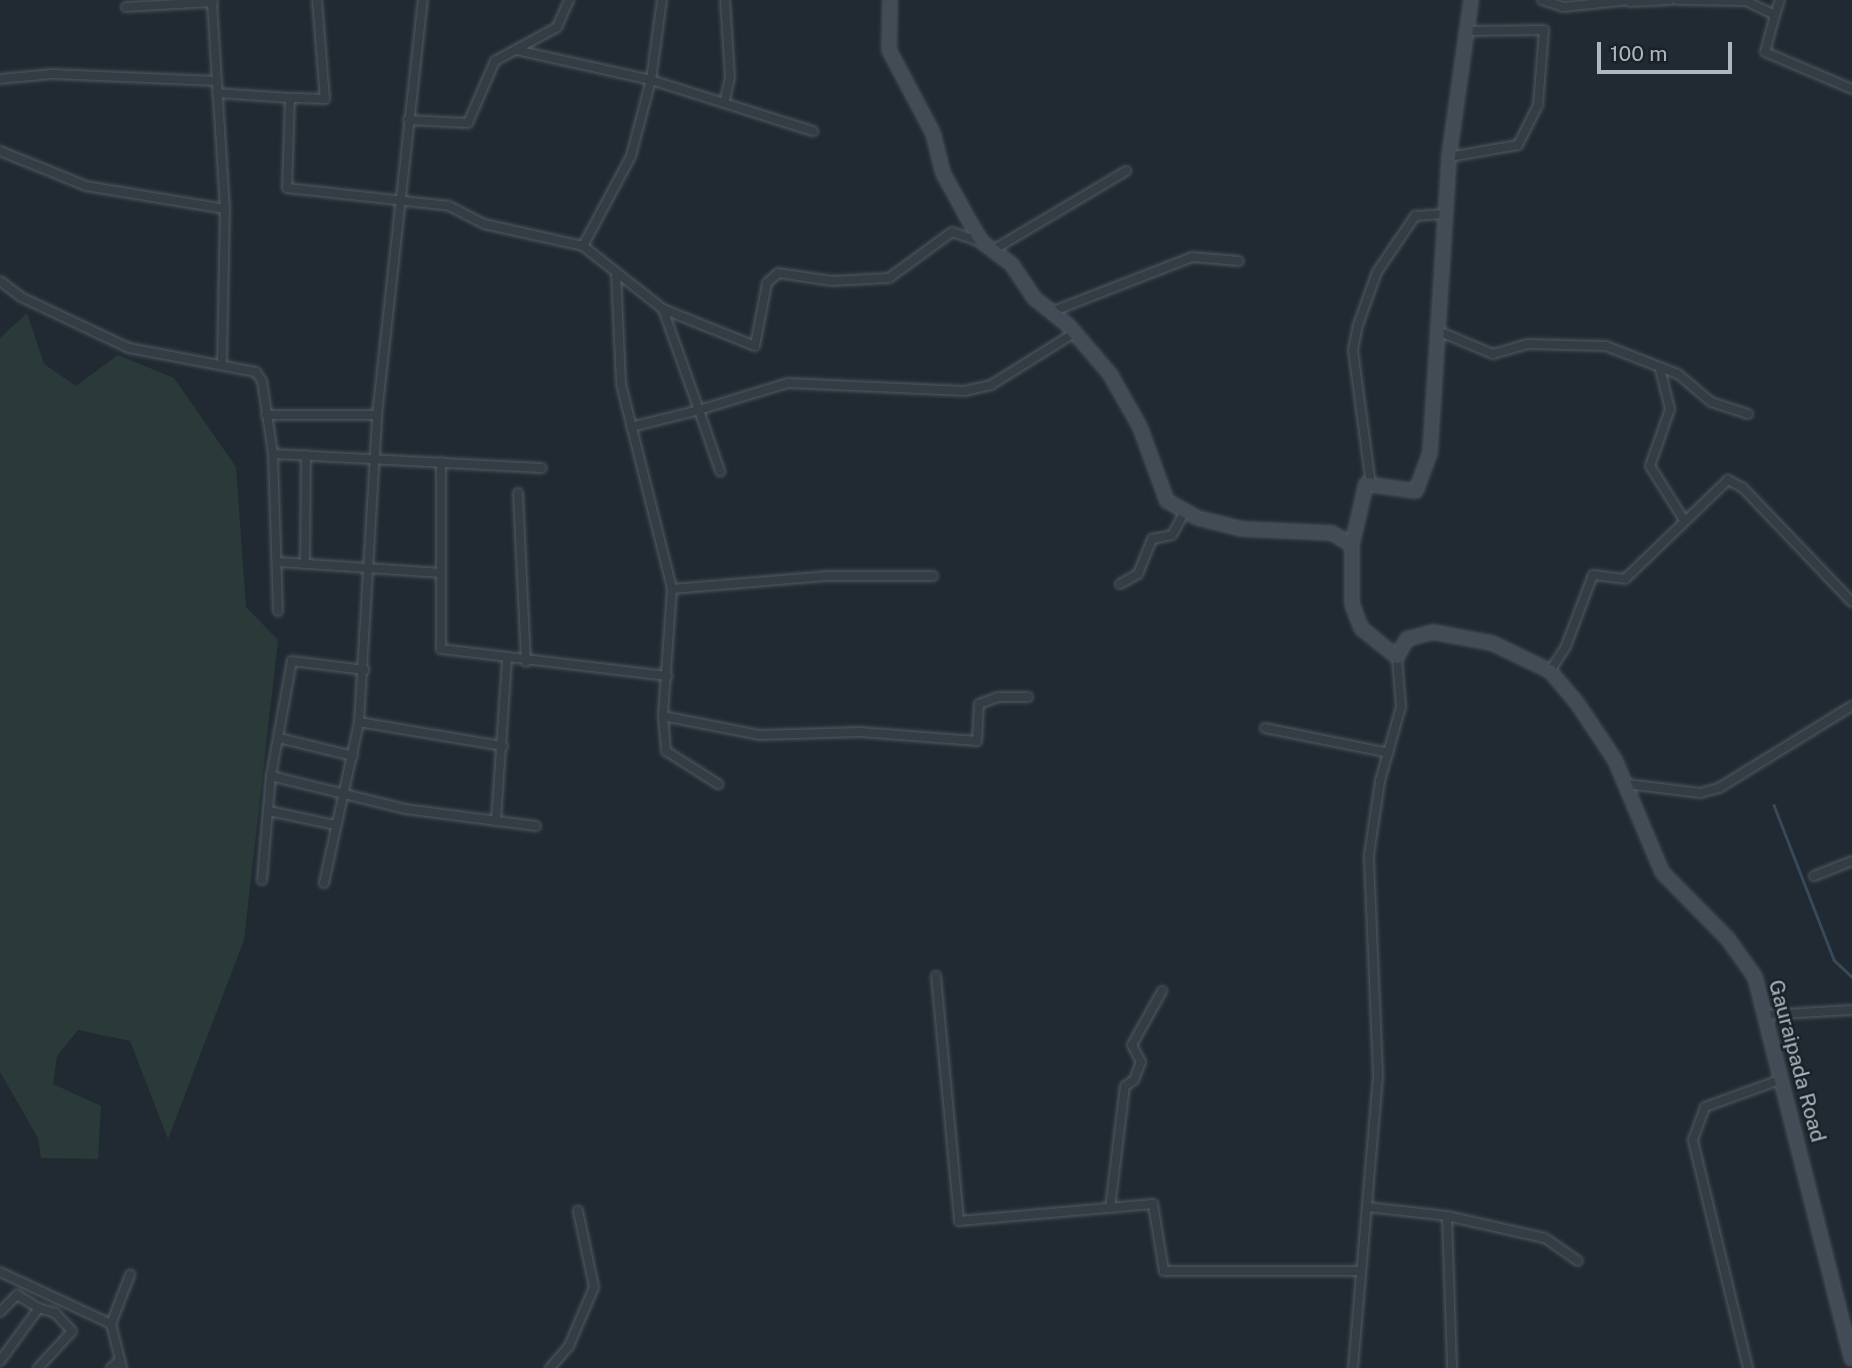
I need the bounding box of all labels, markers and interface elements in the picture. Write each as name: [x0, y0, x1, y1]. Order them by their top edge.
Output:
scale bar: [1600, 28, 1735, 72]
text: 100 m: [1610, 41, 1667, 66]
street label: Gauraipada Road: [1763, 977, 1831, 1145]

